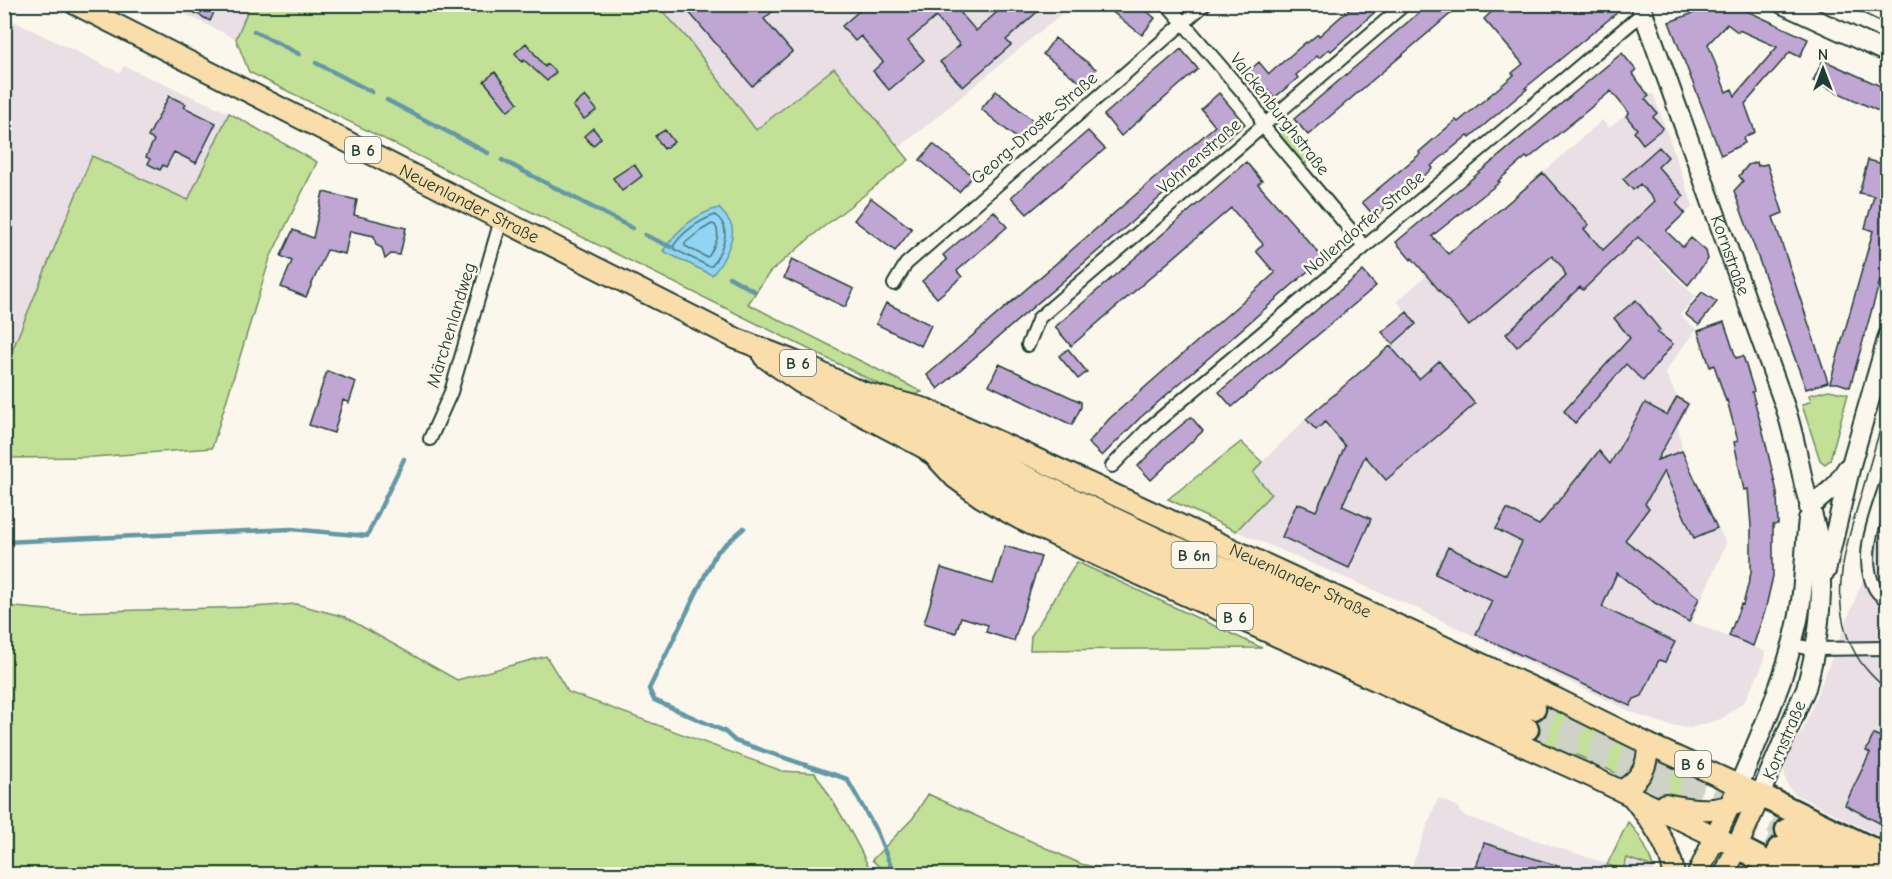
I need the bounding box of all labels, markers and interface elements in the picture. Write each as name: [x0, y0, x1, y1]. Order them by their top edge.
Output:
north arrow: [1793, 39, 1853, 99]
text: N: [1818, 46, 1828, 64]
street label: Valckenburghstraße: [1225, 49, 1334, 180]
street label: Georg-Droste-Straße: [967, 68, 1102, 189]
street label: Vohnenstraße: [1153, 114, 1245, 198]
road number: B 6: [345, 137, 381, 163]
street label: Neuenlander Straße: [396, 160, 542, 248]
street label: Nollendorfer Straße: [1300, 167, 1429, 280]
street label: Kornstraße: [1706, 212, 1754, 298]
street label: Märchenlandweg: [422, 260, 481, 390]
road number: B 6: [780, 350, 816, 376]
street label: Neuenlander Straße: [1226, 539, 1374, 623]
road number: B 6n: [1172, 542, 1216, 568]
road number: B 6: [1217, 604, 1253, 630]
street label: Kornstraße: [1758, 697, 1811, 783]
road number: B 6: [1675, 751, 1711, 777]

